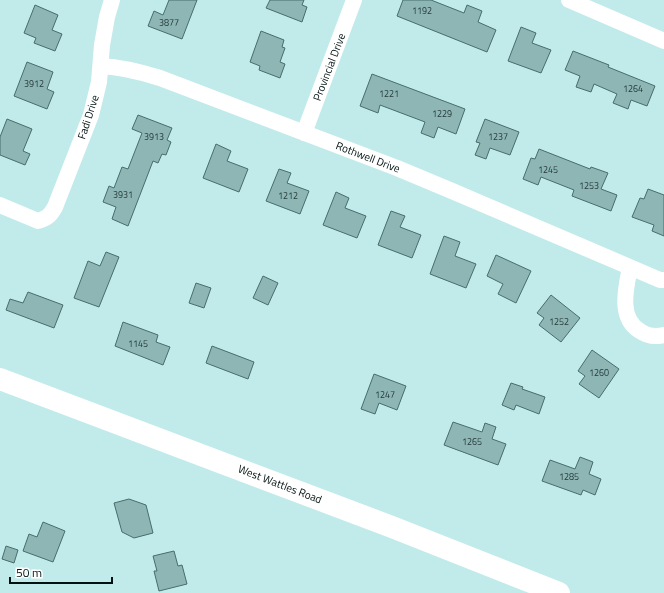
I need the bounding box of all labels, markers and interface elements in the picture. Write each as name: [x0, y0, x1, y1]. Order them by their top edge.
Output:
house number: 1192: [412, 4, 432, 17]
house number: 3877: [159, 16, 179, 29]
street label: Provincial Drive: [309, 30, 349, 103]
house number: 3912: [24, 77, 44, 90]
house number: 1264: [623, 82, 643, 95]
house number: 1221: [379, 87, 399, 100]
street label: Fadi Drive: [73, 92, 103, 141]
house number: 1229: [432, 107, 452, 120]
house number: 3913: [144, 130, 164, 143]
house number: 1237: [488, 130, 508, 143]
street label: Rothwell Drive: [334, 137, 403, 177]
house number: 1245: [538, 163, 558, 176]
house number: 1253: [579, 179, 599, 192]
house number: 3931: [113, 188, 133, 201]
house number: 1212: [278, 189, 298, 202]
house number: 1252: [549, 315, 569, 328]
house number: 1145: [128, 337, 148, 350]
house number: 1260: [589, 366, 609, 379]
house number: 1247: [375, 388, 395, 401]
house number: 1265: [462, 435, 482, 448]
street label: West Wattles Road: [236, 461, 324, 507]
house number: 1285: [559, 470, 579, 483]
scale bar: [10, 559, 112, 585]
text: 50 m: [16, 563, 42, 582]

